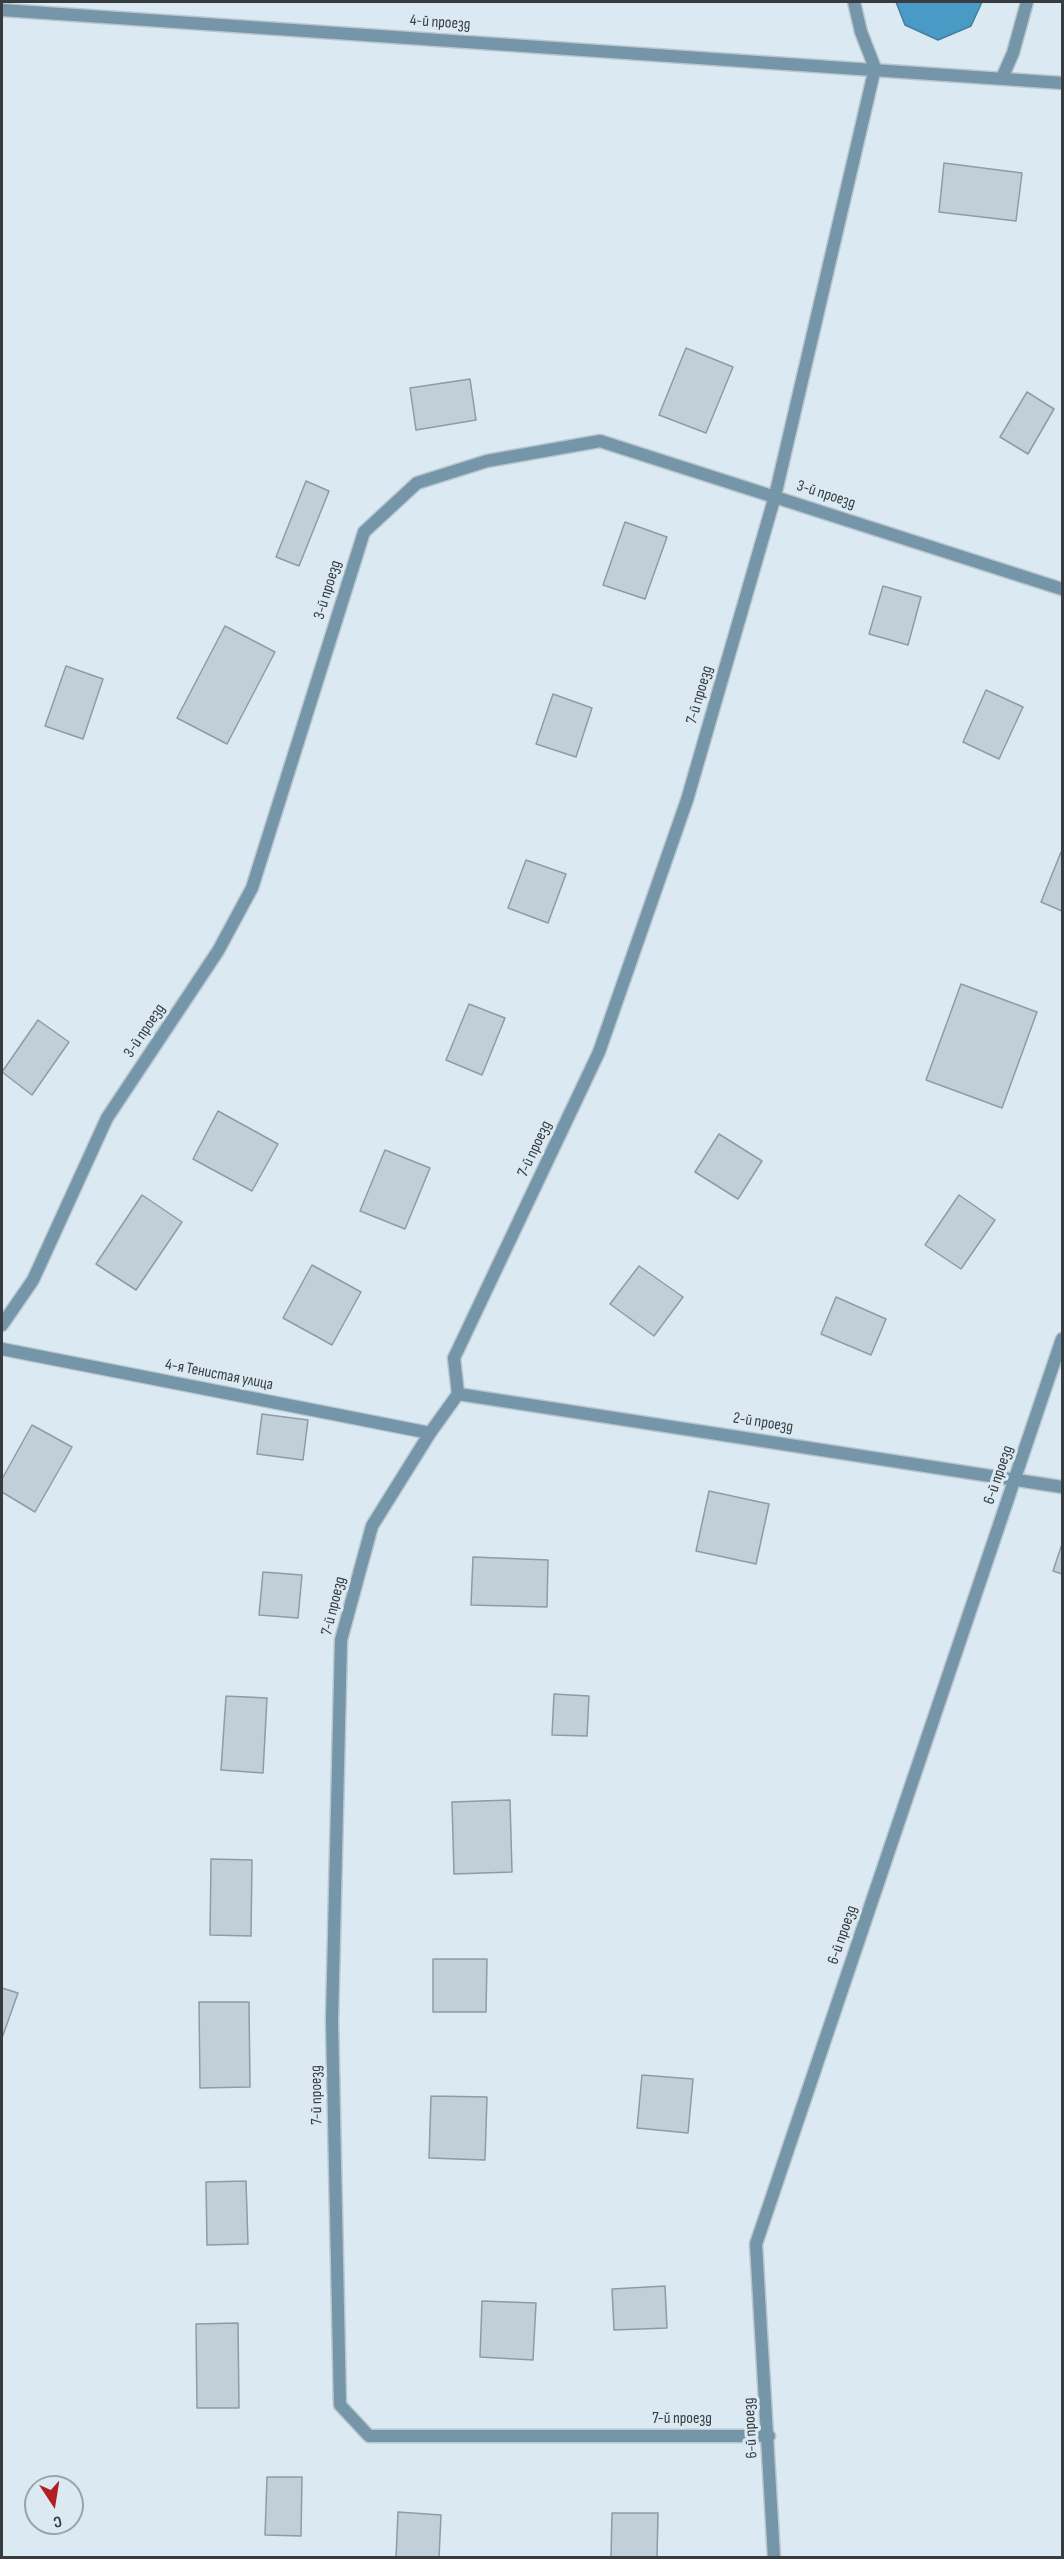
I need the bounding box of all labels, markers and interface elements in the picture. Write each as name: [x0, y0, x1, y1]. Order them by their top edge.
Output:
street label: 4-й проезд: [409, 11, 471, 35]
street label: 3-й проезд: [794, 476, 858, 514]
street label: 3-й проезд: [310, 558, 346, 622]
street label: 7-й проезд: [683, 664, 717, 726]
street label: 3-й проезд: [120, 1000, 170, 1062]
street label: 7-й проезд: [514, 1118, 556, 1180]
street label: 4-я Тенистая улица: [163, 1355, 275, 1395]
street label: 2-й проезд: [732, 1409, 794, 1437]
street label: 6-й проезд: [980, 1443, 1018, 1507]
street label: 7-й проезд: [317, 1575, 351, 1637]
street label: 6-й проезд: [824, 1903, 862, 1967]
street label: 7-й проезд: [307, 2065, 327, 2125]
street label: 6-й проезд: [740, 2397, 762, 2459]
street label: 7-й проезд: [652, 2409, 712, 2429]
north arrow: [24, 2475, 84, 2535]
text: С: [51, 2511, 63, 2531]

